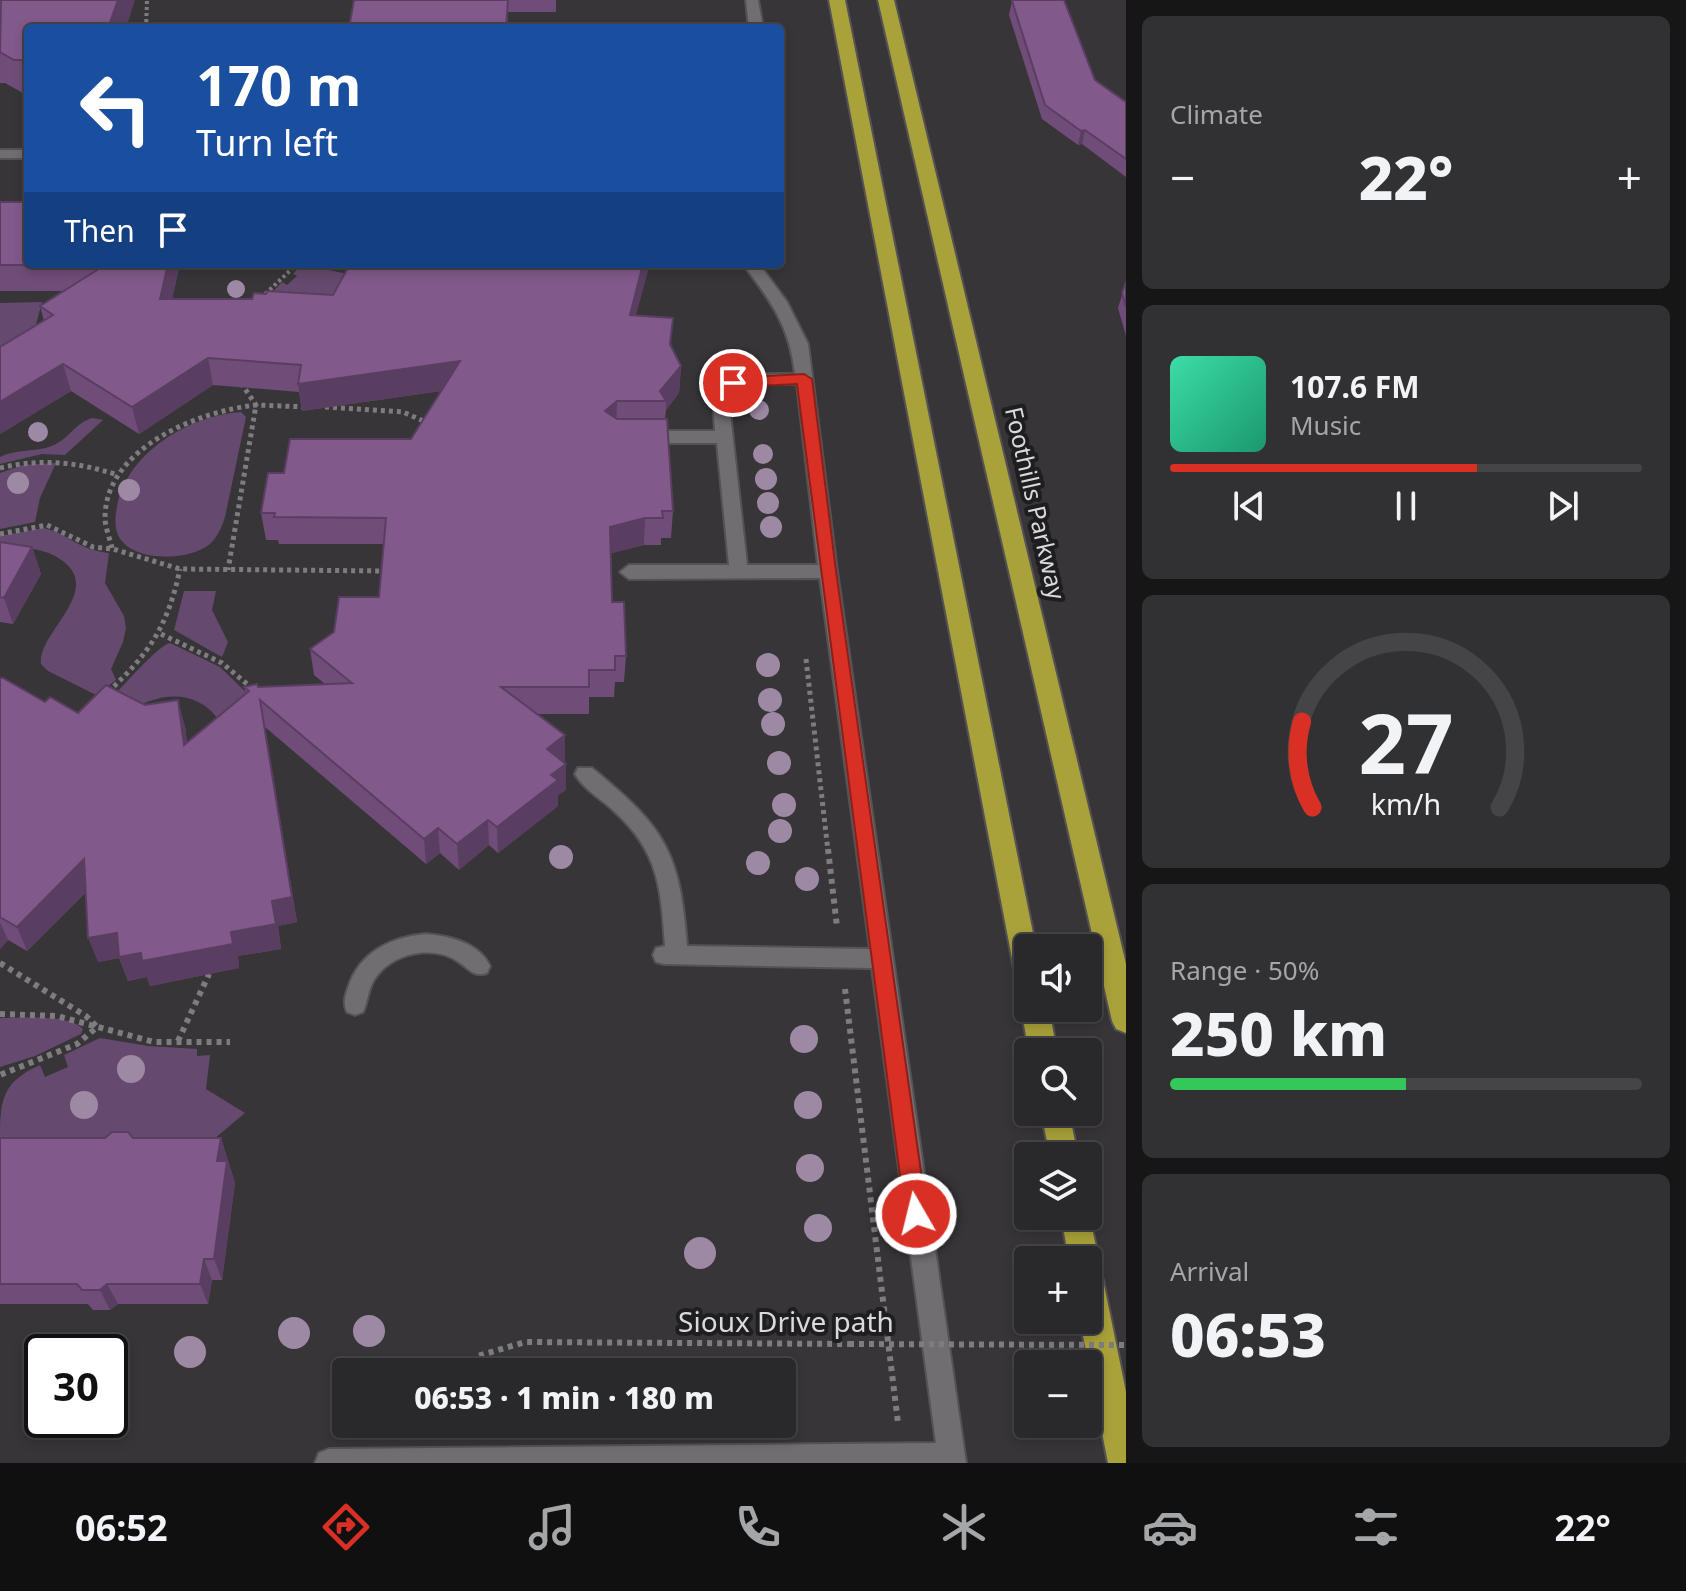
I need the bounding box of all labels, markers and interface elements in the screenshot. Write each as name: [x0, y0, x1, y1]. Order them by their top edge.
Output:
text: 170 m: [196, 46, 361, 122]
icon: left: [64, 56, 168, 160]
text: Climate: [1170, 96, 1263, 132]
text: Turn left: [196, 118, 338, 167]
text: 22°: [1359, 136, 1453, 218]
text: −: [1170, 147, 1195, 207]
text: +: [1617, 147, 1642, 207]
icon: arrive: [151, 208, 195, 252]
text: Then: [64, 210, 135, 251]
pin: [699, 349, 767, 417]
icon: arrive: [711, 361, 755, 405]
text: 107.6 FM: [1290, 366, 1420, 407]
street label: Foothills Parkway: [998, 404, 1074, 603]
text: Music: [1290, 407, 1361, 443]
icon: previous: [1227, 484, 1271, 528]
icon: pause: [1384, 484, 1428, 528]
icon: next: [1541, 484, 1585, 528]
text: 27: [1358, 684, 1454, 797]
text: km/h: [1371, 784, 1441, 823]
map controls: [1014, 934, 1102, 1438]
button: sound: [1014, 934, 1102, 1022]
text: Range · 50%: [1170, 952, 1319, 988]
text: 250 km: [1170, 992, 1387, 1074]
button: search: [1014, 1038, 1102, 1126]
button: layers: [1014, 1142, 1102, 1230]
position arrow: [874, 1172, 958, 1256]
button: +: [1014, 1246, 1102, 1334]
text: Arrival: [1170, 1253, 1249, 1289]
text: 06:53: [1170, 1293, 1326, 1375]
street label: Sioux Drive path: [678, 1302, 894, 1340]
speed limit sign: 30: [24, 1334, 128, 1438]
button: −: [1014, 1350, 1102, 1438]
text: 06:53 · 1 min · 180 m: [414, 1377, 714, 1418]
icon: directions: [318, 1499, 374, 1555]
icon: music: [524, 1499, 580, 1555]
icon: phone: [730, 1499, 786, 1555]
icon: climate: [936, 1499, 992, 1555]
icon: car: [1142, 1499, 1198, 1555]
icon: filters: [1348, 1499, 1404, 1555]
text: 06:52: [75, 1503, 168, 1552]
text: 22°: [1554, 1503, 1611, 1552]

